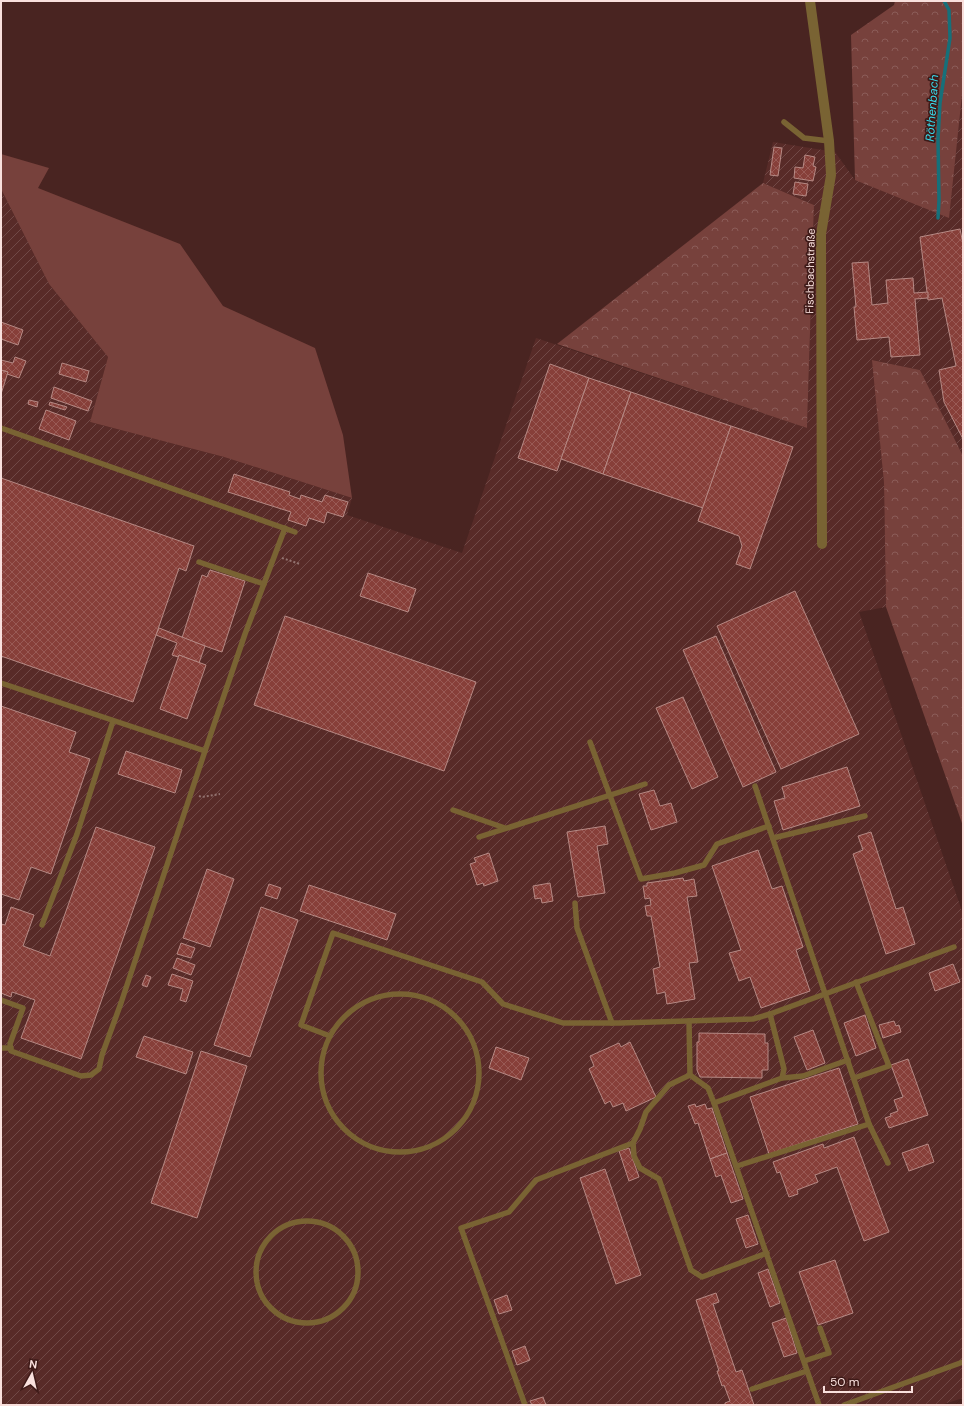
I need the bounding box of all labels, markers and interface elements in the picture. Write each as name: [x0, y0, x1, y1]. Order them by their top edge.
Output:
water label: Röthenbach: [922, 74, 942, 142]
street label: Fischbachstraße: [802, 228, 818, 314]
north arrow: [12, 1354, 52, 1394]
text: N: [28, 1357, 38, 1372]
scale bar: [824, 1368, 912, 1394]
text: 50 m: [830, 1374, 859, 1390]

